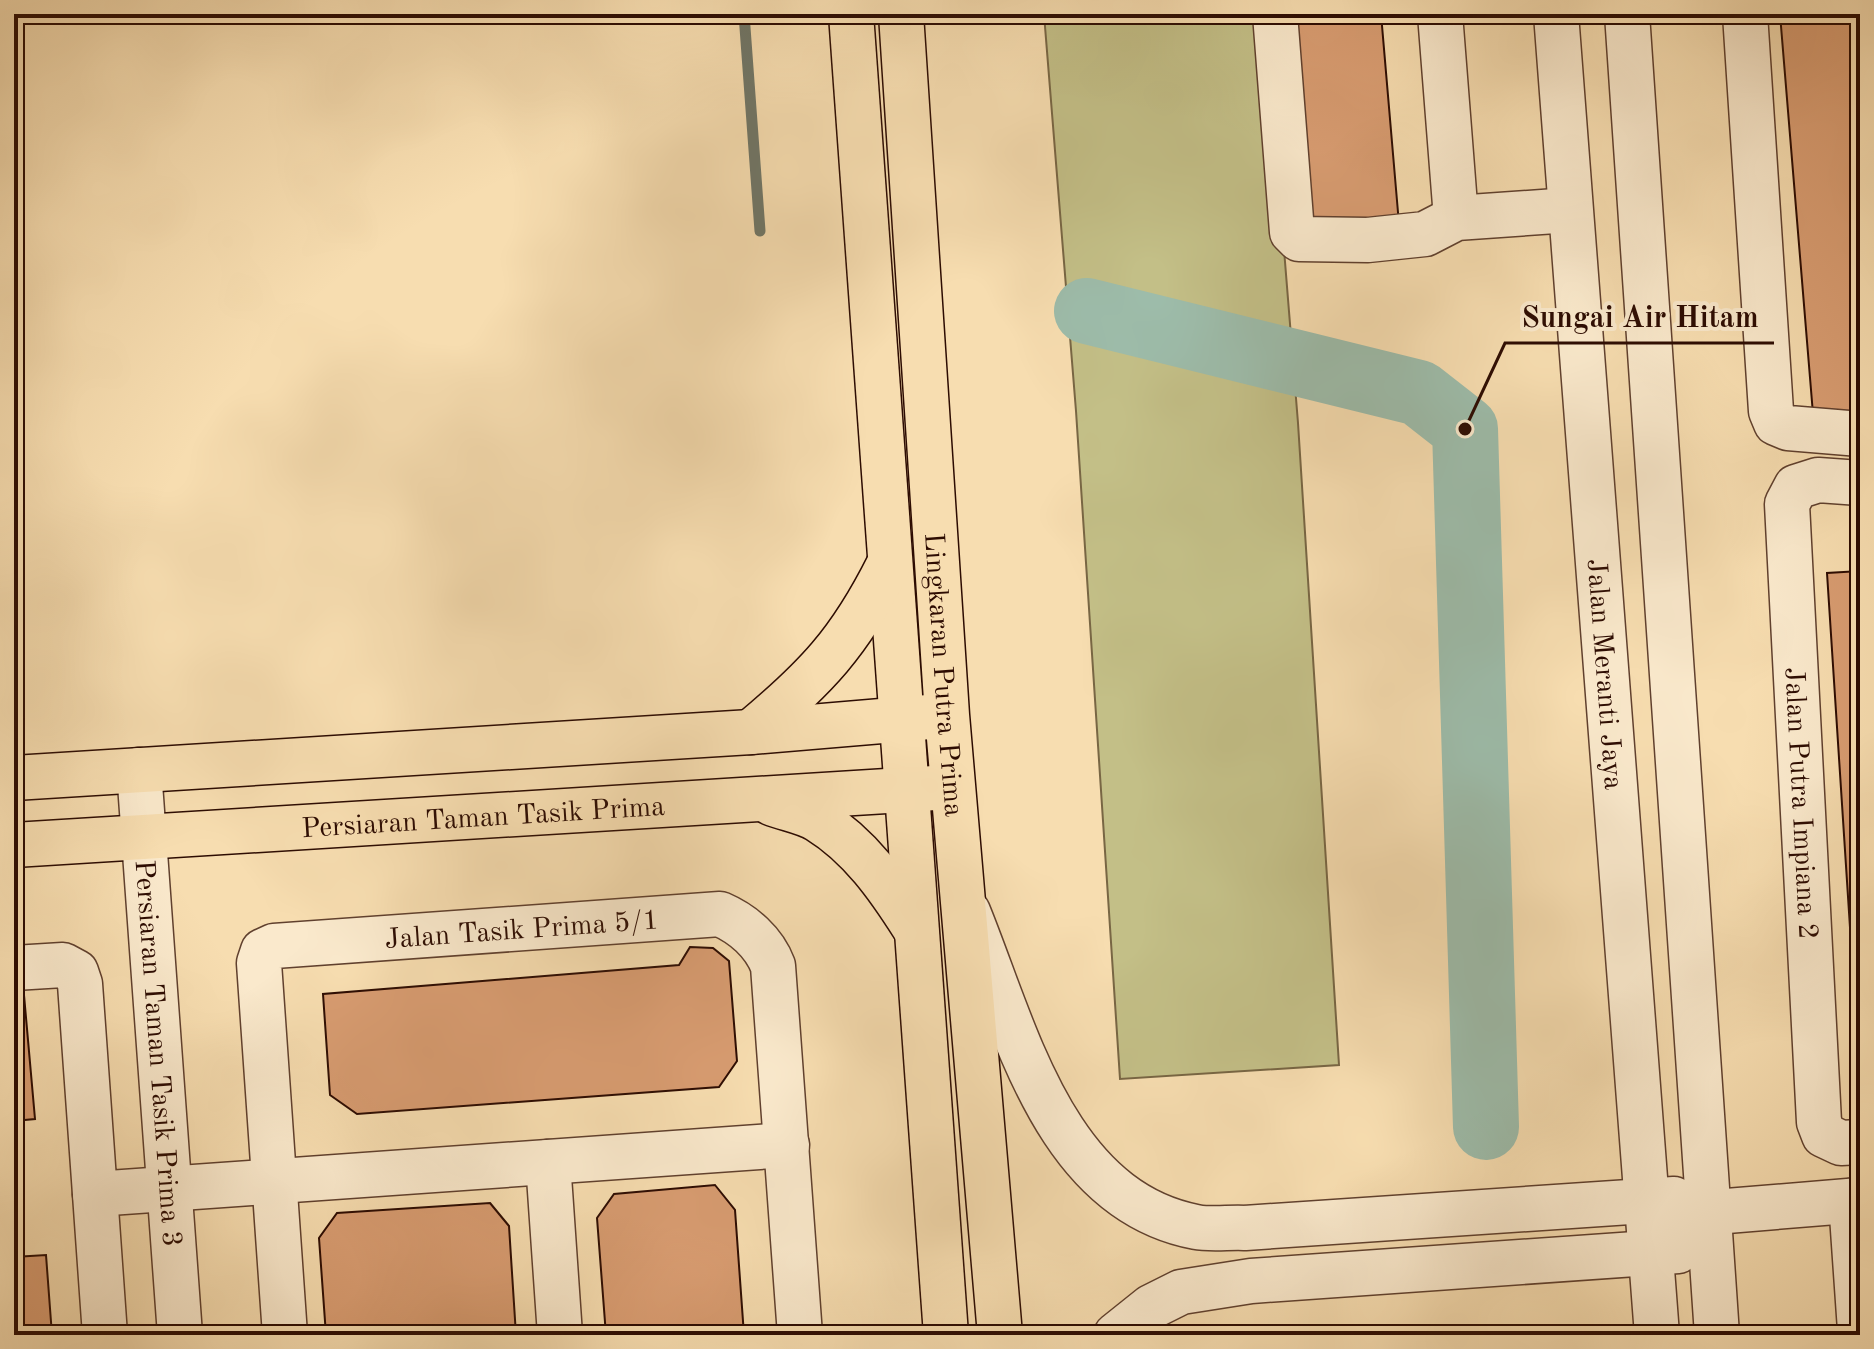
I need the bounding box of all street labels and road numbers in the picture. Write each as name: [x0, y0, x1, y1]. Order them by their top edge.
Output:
street label: Lingkaran Putra Prima: [918, 532, 967, 818]
street label: Jalan Meranti Jaya: [1581, 558, 1626, 791]
street label: Jalan Putra Impiana 2: [1778, 666, 1821, 940]
street label: Persiaran Taman Tasik Prima: [301, 794, 666, 844]
street label: Persiaran Taman Tasik Prima 3: [129, 859, 185, 1248]
street label: Jalan Tasik Prima 5/1: [384, 907, 660, 955]

